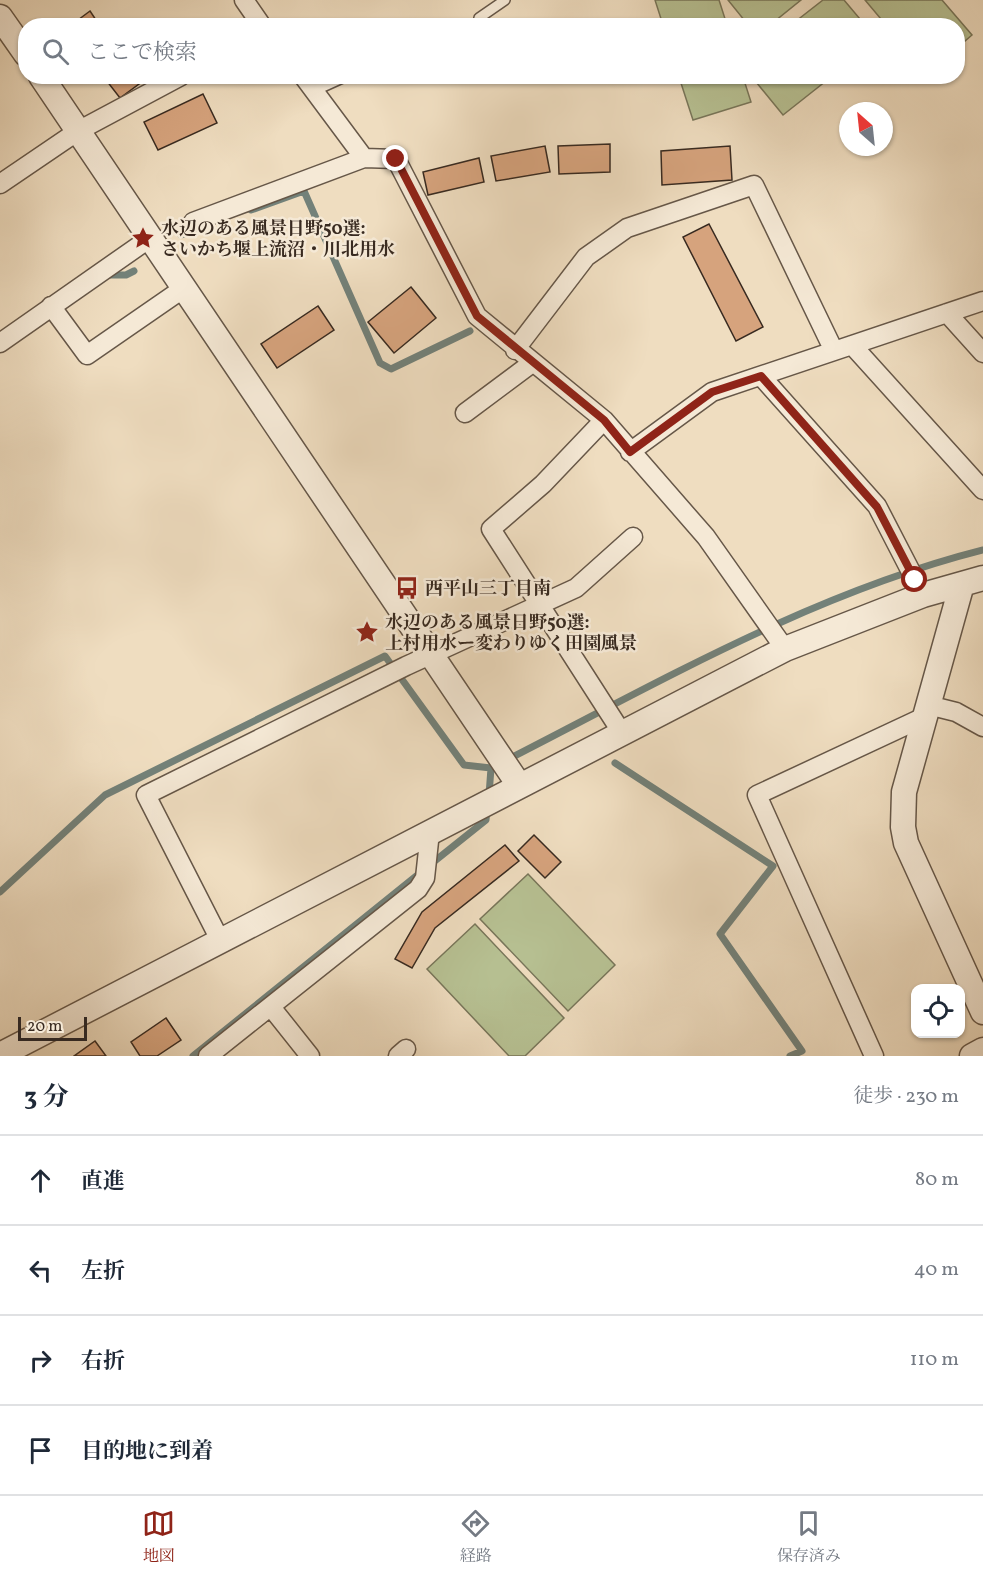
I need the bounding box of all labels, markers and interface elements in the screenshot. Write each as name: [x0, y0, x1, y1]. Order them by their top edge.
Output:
search box: [18, 18, 965, 84]
icon: search: [39, 35, 72, 68]
text: ここで検索: [87, 38, 197, 69]
north arrow: [839, 102, 893, 156]
route end: [382, 145, 408, 171]
place label: 水辺のある風景日野50選: さいかち堰上流沼・川北用水: [161, 217, 395, 263]
place icon: 水辺のある風景日野50選: さいかち堰上流沼・川北用水: [130, 225, 156, 251]
route start: [901, 566, 927, 592]
bus stop icon: 西平山三丁目南: [394, 575, 420, 601]
place label: 西平山三丁目南: [425, 577, 551, 602]
place label: 水辺のある風景日野50選: 上村用水ー変わりゆく田園風景: [385, 611, 637, 657]
place icon: 水辺のある風景日野50選: 上村用水ー変わりゆく田園風景: [354, 619, 380, 645]
map controls: [911, 984, 965, 1038]
button: locate: [911, 984, 965, 1038]
scale bar: [18, 1014, 87, 1042]
text: 20 m: [27, 1016, 62, 1038]
text: 3 分: [24, 1080, 68, 1116]
text: 徒歩 · 230 m: [853, 1083, 959, 1111]
icon: ahead: [24, 1164, 57, 1197]
text: 80 m: [915, 1166, 959, 1194]
text: 直進: [81, 1167, 125, 1198]
icon: left: [24, 1254, 57, 1287]
text: 40 m: [914, 1256, 959, 1284]
text: 左折: [81, 1257, 125, 1288]
icon: right: [24, 1344, 57, 1377]
text: 110 m: [910, 1346, 959, 1374]
text: 右折: [81, 1347, 125, 1378]
icon: arrive: [24, 1434, 57, 1467]
text: 目的地に到着: [81, 1437, 213, 1468]
tab: 地図: [142, 1507, 175, 1568]
tab: 経路: [459, 1507, 492, 1568]
tab: 保存済み: [777, 1507, 841, 1568]

